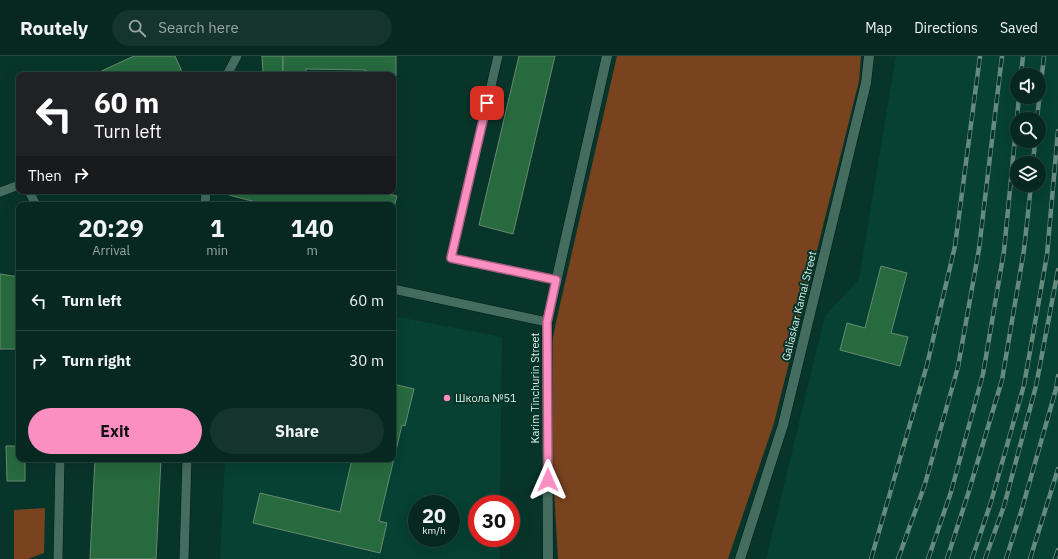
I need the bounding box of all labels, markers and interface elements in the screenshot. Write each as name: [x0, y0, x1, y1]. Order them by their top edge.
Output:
search box: [112, 10, 392, 46]
text: Routely: [20, 16, 88, 40]
icon: search: [126, 17, 148, 39]
text: Search here: [158, 18, 239, 37]
text: Map: [865, 19, 892, 37]
text: Directions: [914, 19, 978, 37]
text: Saved: [1000, 19, 1038, 37]
map controls: [1010, 68, 1046, 192]
button: sound: [1010, 68, 1046, 104]
text: 60 m: [94, 84, 159, 121]
pin: [470, 86, 504, 120]
icon: left: [28, 88, 80, 140]
icon: arrive: [476, 92, 498, 114]
button: search: [1010, 112, 1046, 148]
text: Turn left: [94, 120, 162, 143]
button: layers: [1010, 156, 1046, 192]
icon: right: [70, 164, 92, 186]
text: Then: [28, 166, 62, 185]
text: 20:29: [78, 212, 144, 244]
text: 1: [210, 212, 224, 244]
text: 140: [290, 212, 334, 244]
text: Arrival: [92, 242, 130, 259]
text: min: [206, 242, 228, 259]
text: m: [306, 242, 318, 259]
street label: Galiaskar Kamal Street: [779, 250, 819, 362]
icon: left: [28, 290, 50, 312]
text: Turn left: [62, 291, 122, 310]
text: 60 m: [349, 291, 384, 310]
street label: Karim Tinchurin Street: [528, 332, 542, 443]
icon: right: [28, 350, 50, 372]
text: Turn right: [62, 351, 131, 370]
text: 30 m: [349, 351, 384, 370]
place label: Школа №51: [455, 391, 517, 405]
marker: Школа №51: [442, 393, 452, 403]
button: Exit: [28, 408, 202, 454]
button: Share: [210, 408, 384, 454]
position arrow: [527, 459, 569, 501]
speed limit sign: 30: [468, 495, 520, 547]
text: 20: [422, 502, 446, 529]
text: km/h: [422, 524, 446, 537]

